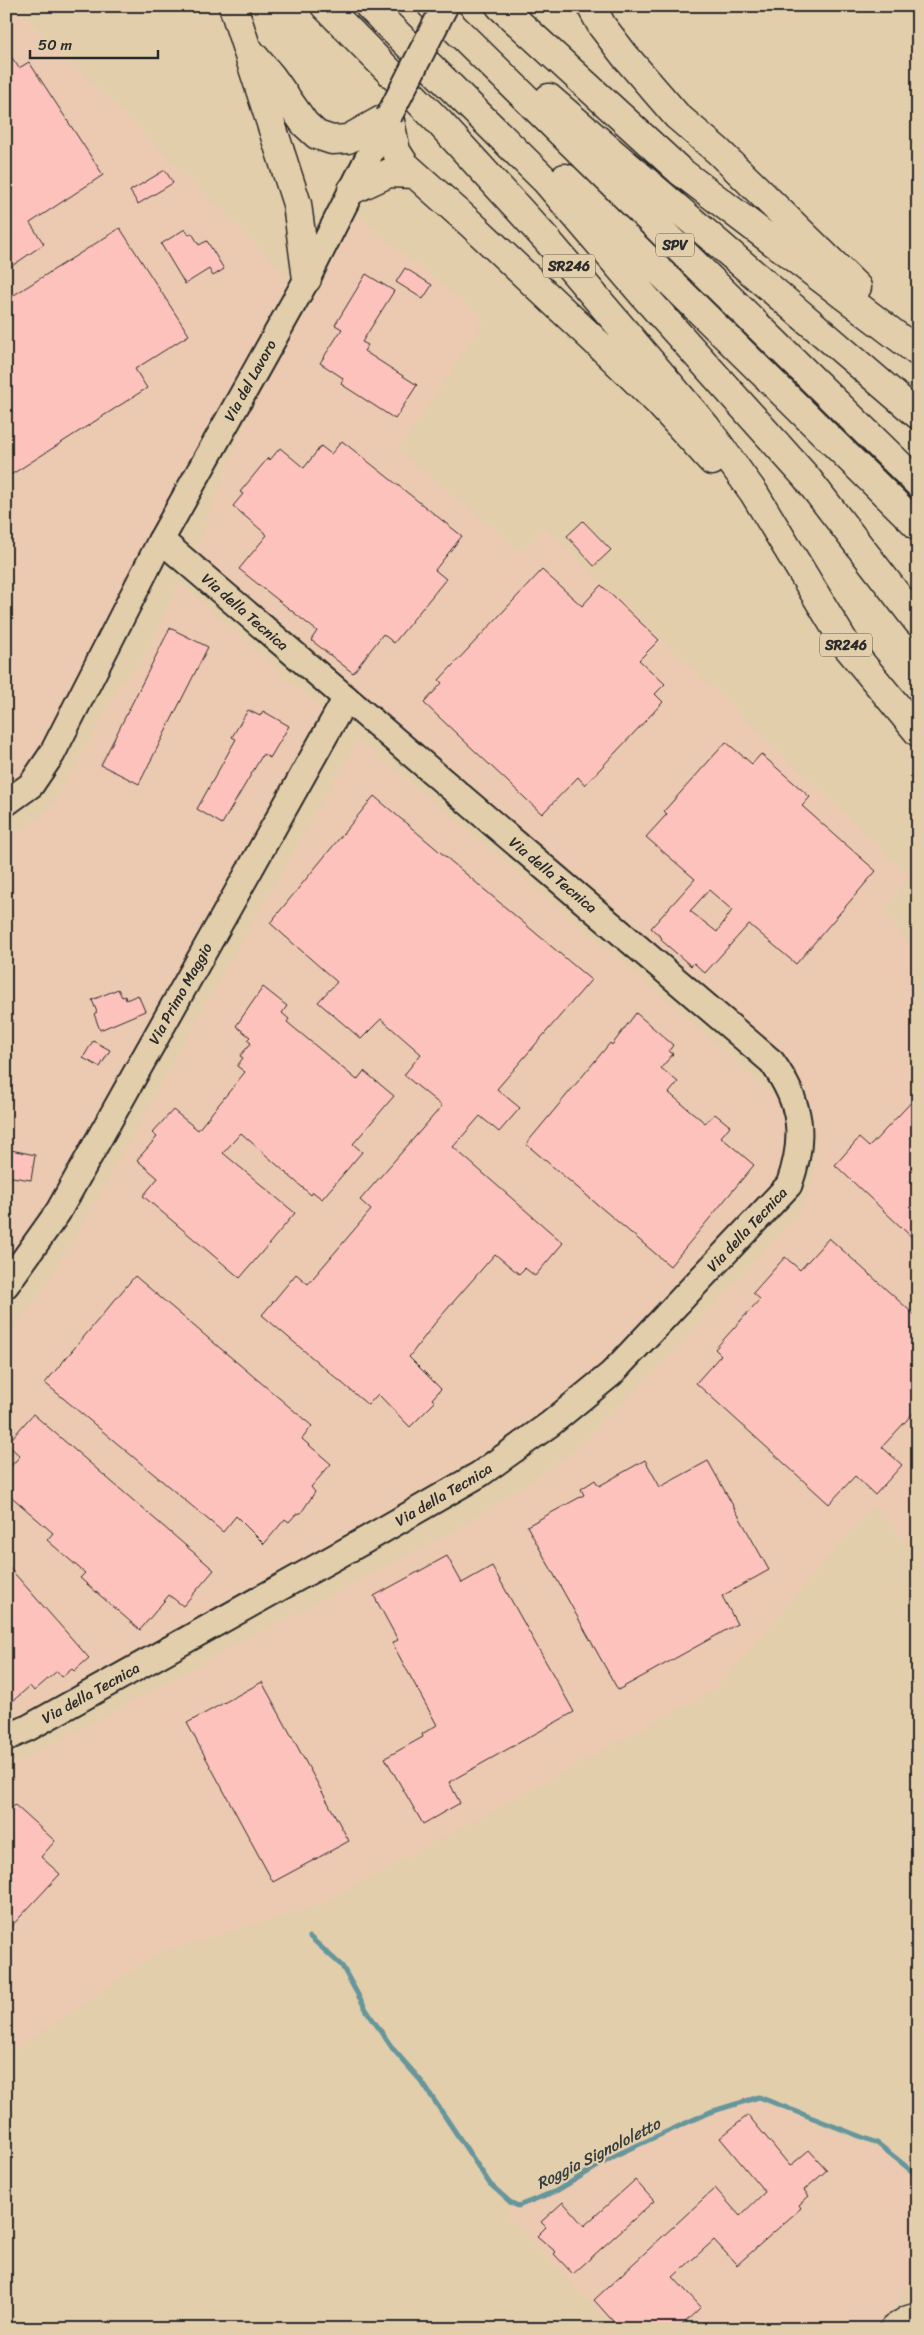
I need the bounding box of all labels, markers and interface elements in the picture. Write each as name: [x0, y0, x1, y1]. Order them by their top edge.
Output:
scale bar: [30, 28, 158, 60]
text: 50 m: [38, 32, 73, 58]
road number: SPV: [656, 234, 694, 256]
road number: SR246: [543, 255, 595, 278]
street label: Via del Lavoro: [217, 334, 284, 426]
street label: Via della Tecnica: [195, 566, 295, 658]
road number: SR246: [820, 634, 872, 656]
street label: Via della Tecnica: [503, 830, 603, 920]
street label: Via Primo Maggio: [141, 937, 220, 1049]
street label: Via della Tecnica: [700, 1181, 794, 1278]
street label: Via della Tecnica: [390, 1456, 498, 1533]
street label: Via della Tecnica: [37, 1655, 145, 1731]
water label: Roggia Signololetto: [531, 2109, 666, 2197]

